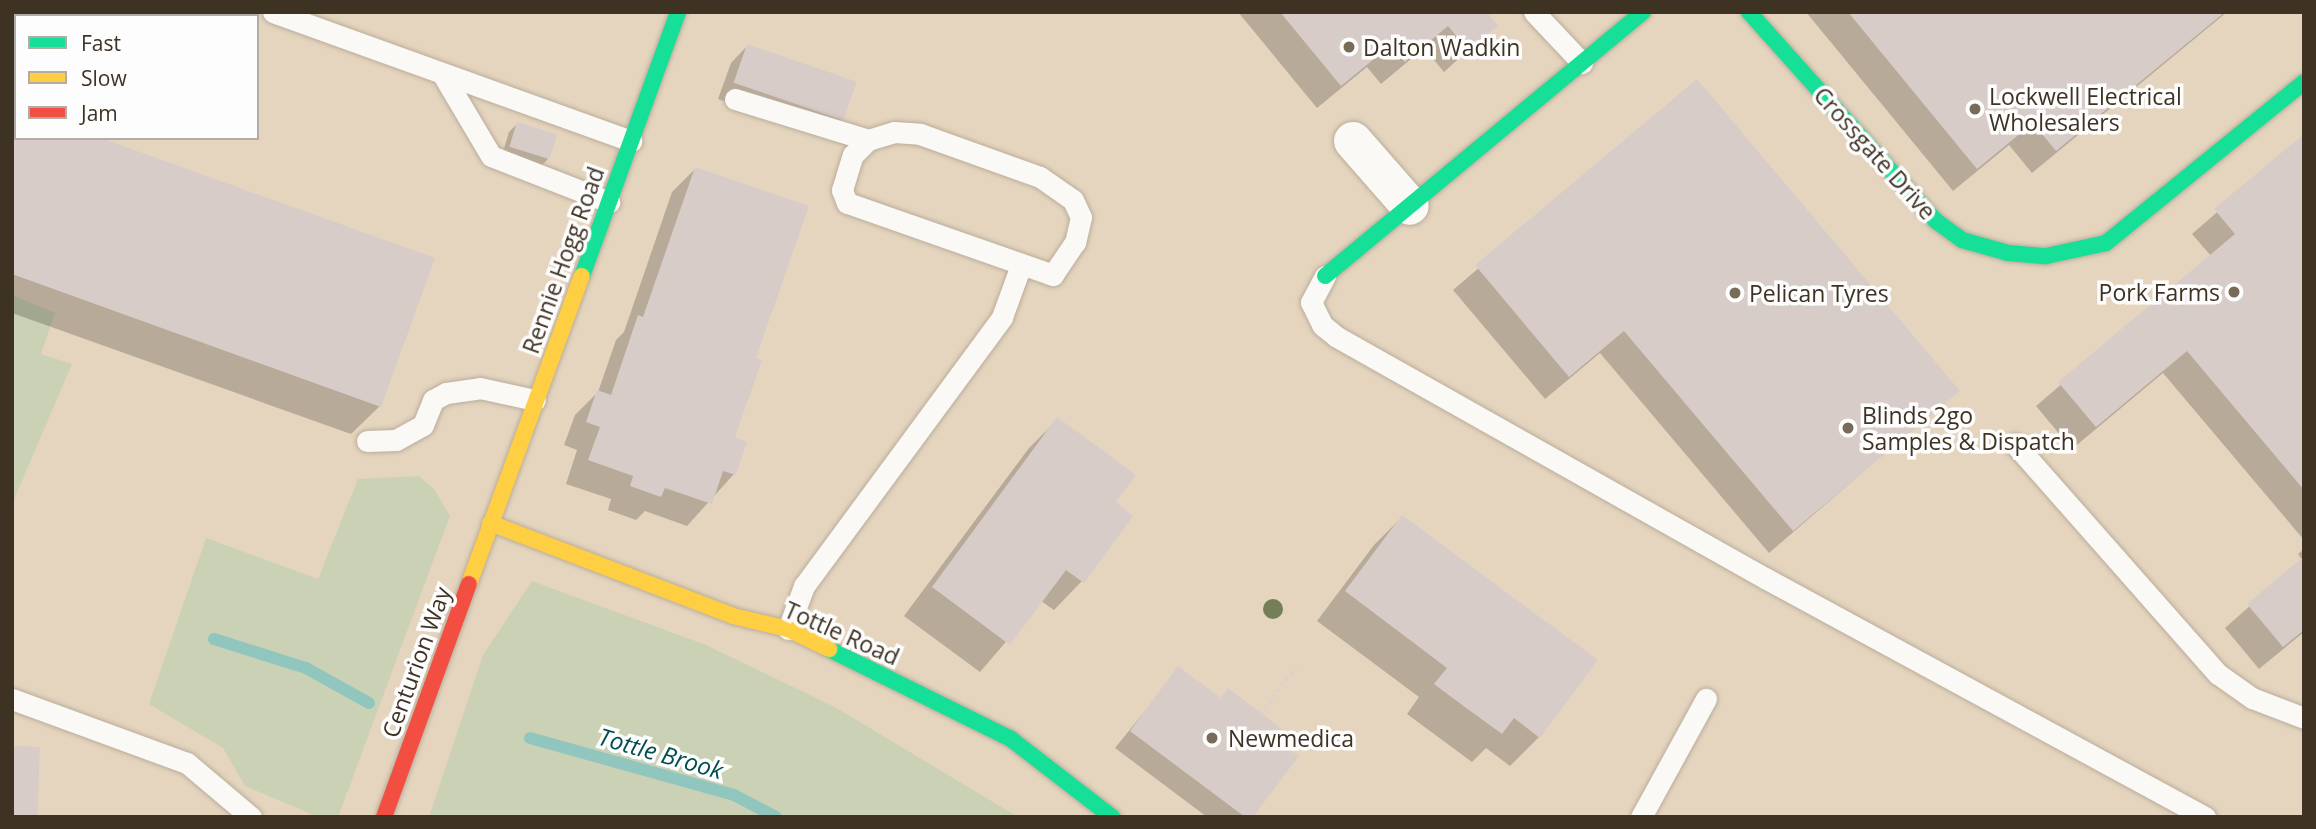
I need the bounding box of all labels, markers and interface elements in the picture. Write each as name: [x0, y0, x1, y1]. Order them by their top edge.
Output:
legend: [14, 14, 259, 140]
text: Fast: [81, 29, 121, 57]
place label: Dalton Wadkin: [1363, 33, 1520, 61]
marker: Dalton Wadkin: [1341, 39, 1357, 55]
text: Slow: [81, 64, 127, 92]
street label: Crossgate Drive: [1808, 81, 1942, 225]
place label: Lockwell Electrical Wholesalers: [1989, 82, 2182, 136]
text: Jam: [81, 99, 118, 127]
marker: Lockwell Electrical Wholesalers: [1967, 101, 1983, 117]
street label: Rennie Hogg Road: [516, 163, 610, 357]
place label: Pork Farms: [2099, 278, 2220, 306]
place label: Pelican Tyres: [1749, 279, 1889, 307]
marker: Pork Farms: [2226, 284, 2242, 300]
marker: Pelican Tyres: [1727, 285, 1743, 301]
place label: Blinds 2go Samples & Dispatch: [1862, 401, 2075, 455]
marker: Blinds 2go Samples & Dispatch: [1840, 420, 1856, 436]
street label: Centurion Way: [376, 583, 456, 741]
street label: Tottle Road: [780, 595, 904, 671]
water label: Tottle Brook: [595, 721, 727, 785]
place label: Newmedica: [1228, 724, 1354, 752]
marker: Newmedica: [1202, 728, 1222, 748]

